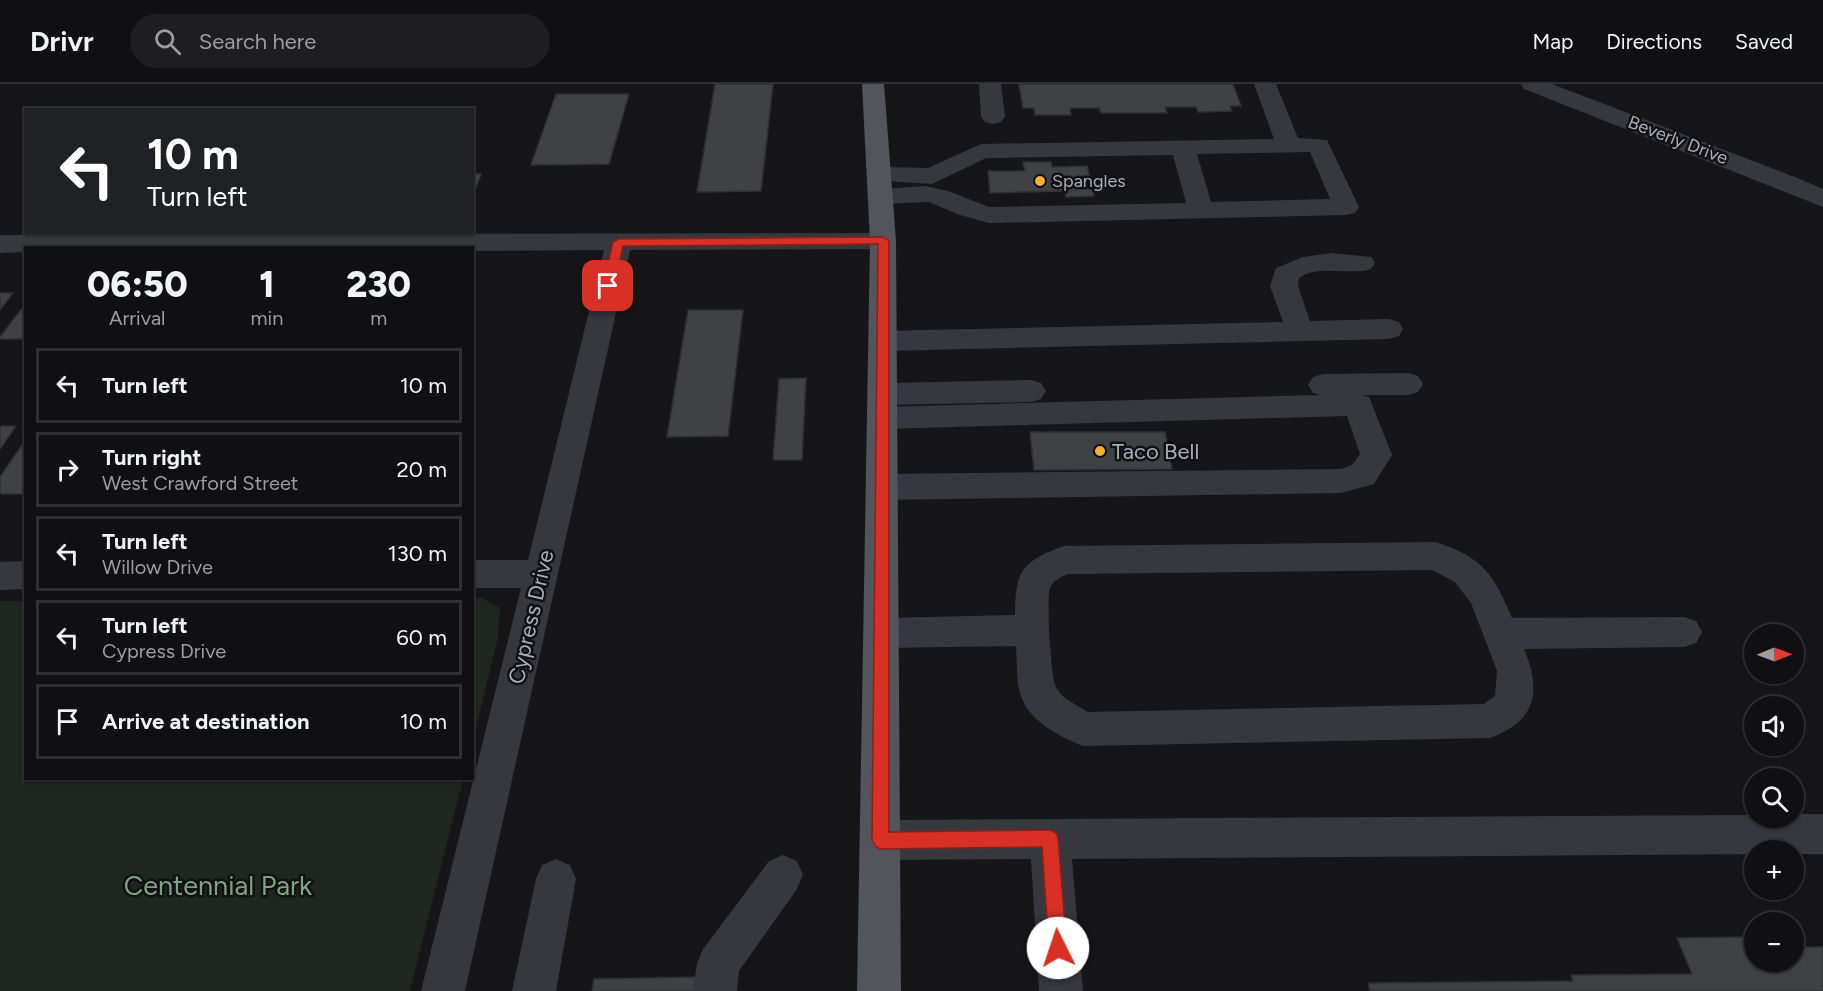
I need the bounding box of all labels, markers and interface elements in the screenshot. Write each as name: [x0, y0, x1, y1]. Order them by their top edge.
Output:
search box: [130, 14, 550, 68]
text: Drivr: [30, 24, 94, 58]
icon: search: [151, 25, 184, 58]
text: Search here: [199, 28, 316, 55]
text: Map: [1532, 29, 1573, 54]
text: Directions: [1606, 29, 1702, 54]
text: Saved: [1735, 29, 1793, 54]
street label: Beverly Drive: [1625, 111, 1731, 169]
text: 10 m: [147, 129, 239, 180]
icon: left: [48, 132, 126, 210]
place label: Spangles: [1052, 170, 1126, 192]
marker: Spangles: [1033, 174, 1047, 188]
text: Turn left: [147, 180, 247, 213]
pin: [582, 260, 633, 311]
text: 06:50: [87, 263, 188, 306]
text: 1: [259, 263, 275, 306]
text: 230: [346, 263, 411, 306]
icon: arrive: [591, 269, 624, 302]
text: Arrival: [109, 306, 165, 330]
text: min: [251, 306, 283, 330]
text: m: [370, 306, 387, 330]
icon: left: [51, 369, 84, 402]
text: Turn left: [102, 372, 188, 399]
text: 10 m: [400, 372, 447, 399]
place label: Taco Bell: [1112, 438, 1199, 465]
text: Turn right: [102, 444, 201, 471]
marker: Taco Bell: [1093, 444, 1107, 458]
icon: right: [51, 453, 84, 486]
text: 20 m: [396, 456, 447, 483]
text: West Crawford Street: [102, 471, 298, 495]
text: Turn left: [102, 528, 188, 555]
icon: left: [51, 537, 84, 570]
text: 130 m: [388, 540, 447, 567]
street label: Cypress Drive: [502, 547, 560, 687]
text: Willow Drive: [102, 555, 213, 579]
text: Turn left: [102, 612, 188, 639]
icon: left: [51, 621, 84, 654]
text: 60 m: [396, 624, 447, 651]
north arrow: [1744, 624, 1804, 684]
map controls: [1744, 624, 1804, 972]
text: Cypress Drive: [102, 639, 226, 663]
button: sound: [1744, 696, 1804, 756]
icon: arrive: [51, 705, 84, 738]
text: Arrive at destination: [102, 708, 310, 735]
text: 10 m: [400, 708, 447, 735]
button: search: [1744, 768, 1804, 828]
button: +: [1744, 840, 1804, 900]
park label: Centennial Park: [124, 869, 313, 902]
button: −: [1744, 912, 1804, 972]
position arrow: [1026, 916, 1090, 980]

